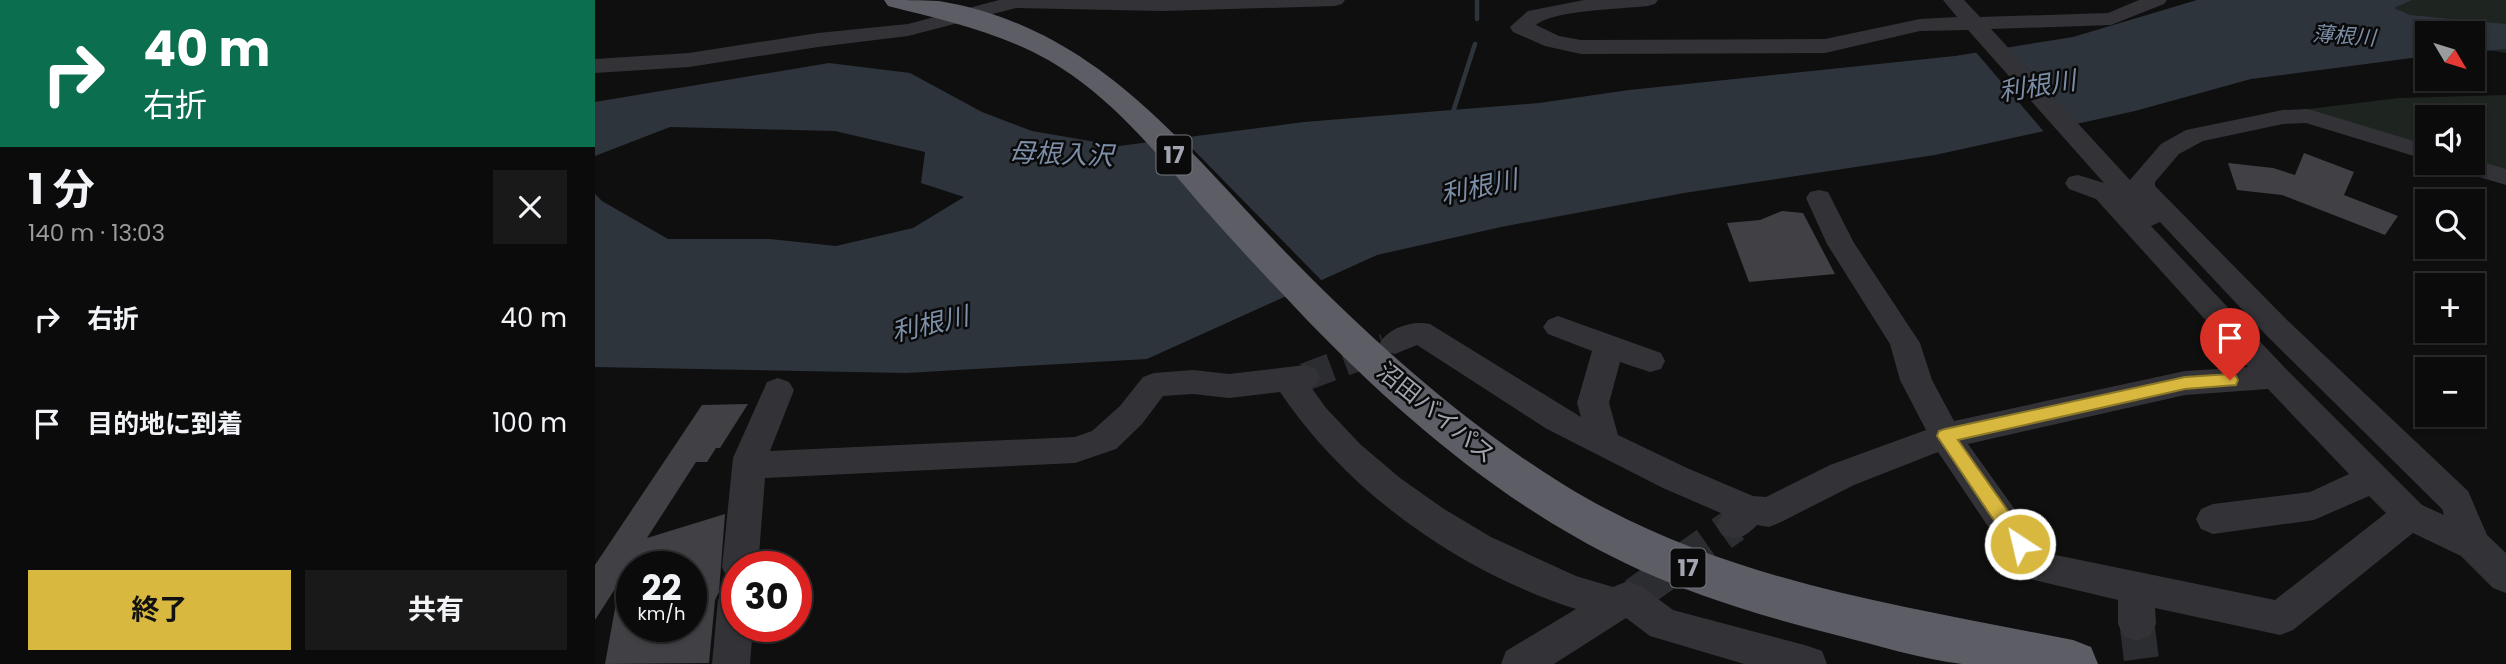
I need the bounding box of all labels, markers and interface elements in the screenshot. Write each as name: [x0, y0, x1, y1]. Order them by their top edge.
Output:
text: 40 m: [143, 15, 270, 83]
water label: 薄根川: [2312, 19, 2378, 52]
north arrow: [2415, 21, 2485, 91]
map controls: [2415, 21, 2485, 427]
icon: right: [28, 28, 119, 119]
water label: 利根川: [1996, 62, 2081, 110]
text: 右折: [143, 82, 207, 127]
button: sound: [2415, 105, 2485, 175]
water label: 母根入沢: [1008, 134, 1117, 174]
road number: 17: [1157, 136, 1191, 174]
text: 1 分: [28, 160, 95, 219]
water label: 利根川: [1437, 161, 1524, 213]
button: close: [493, 170, 567, 244]
button: search: [2415, 189, 2485, 259]
text: 140 m · 13:03: [28, 217, 165, 249]
button: +: [2415, 273, 2485, 343]
water label: 利根川: [888, 297, 975, 350]
icon: right: [28, 300, 66, 338]
text: 40 m: [501, 300, 567, 336]
text: 右折: [87, 301, 139, 337]
pin: [2200, 308, 2260, 380]
icon: arrive: [2211, 319, 2249, 357]
street label: 沼田バイパス: [1370, 355, 1502, 471]
button: −: [2415, 357, 2485, 427]
icon: arrive: [28, 405, 66, 443]
text: 100 m: [492, 405, 567, 441]
text: 目的地に到着: [87, 406, 243, 442]
position arrow: [1983, 507, 2057, 581]
road number: 17: [1671, 548, 1705, 588]
speed limit sign: 30: [721, 551, 812, 642]
text: 22: [642, 563, 681, 612]
button: 終了: [28, 570, 291, 650]
button: 共有: [305, 570, 567, 650]
text: km/h: [638, 601, 685, 626]

